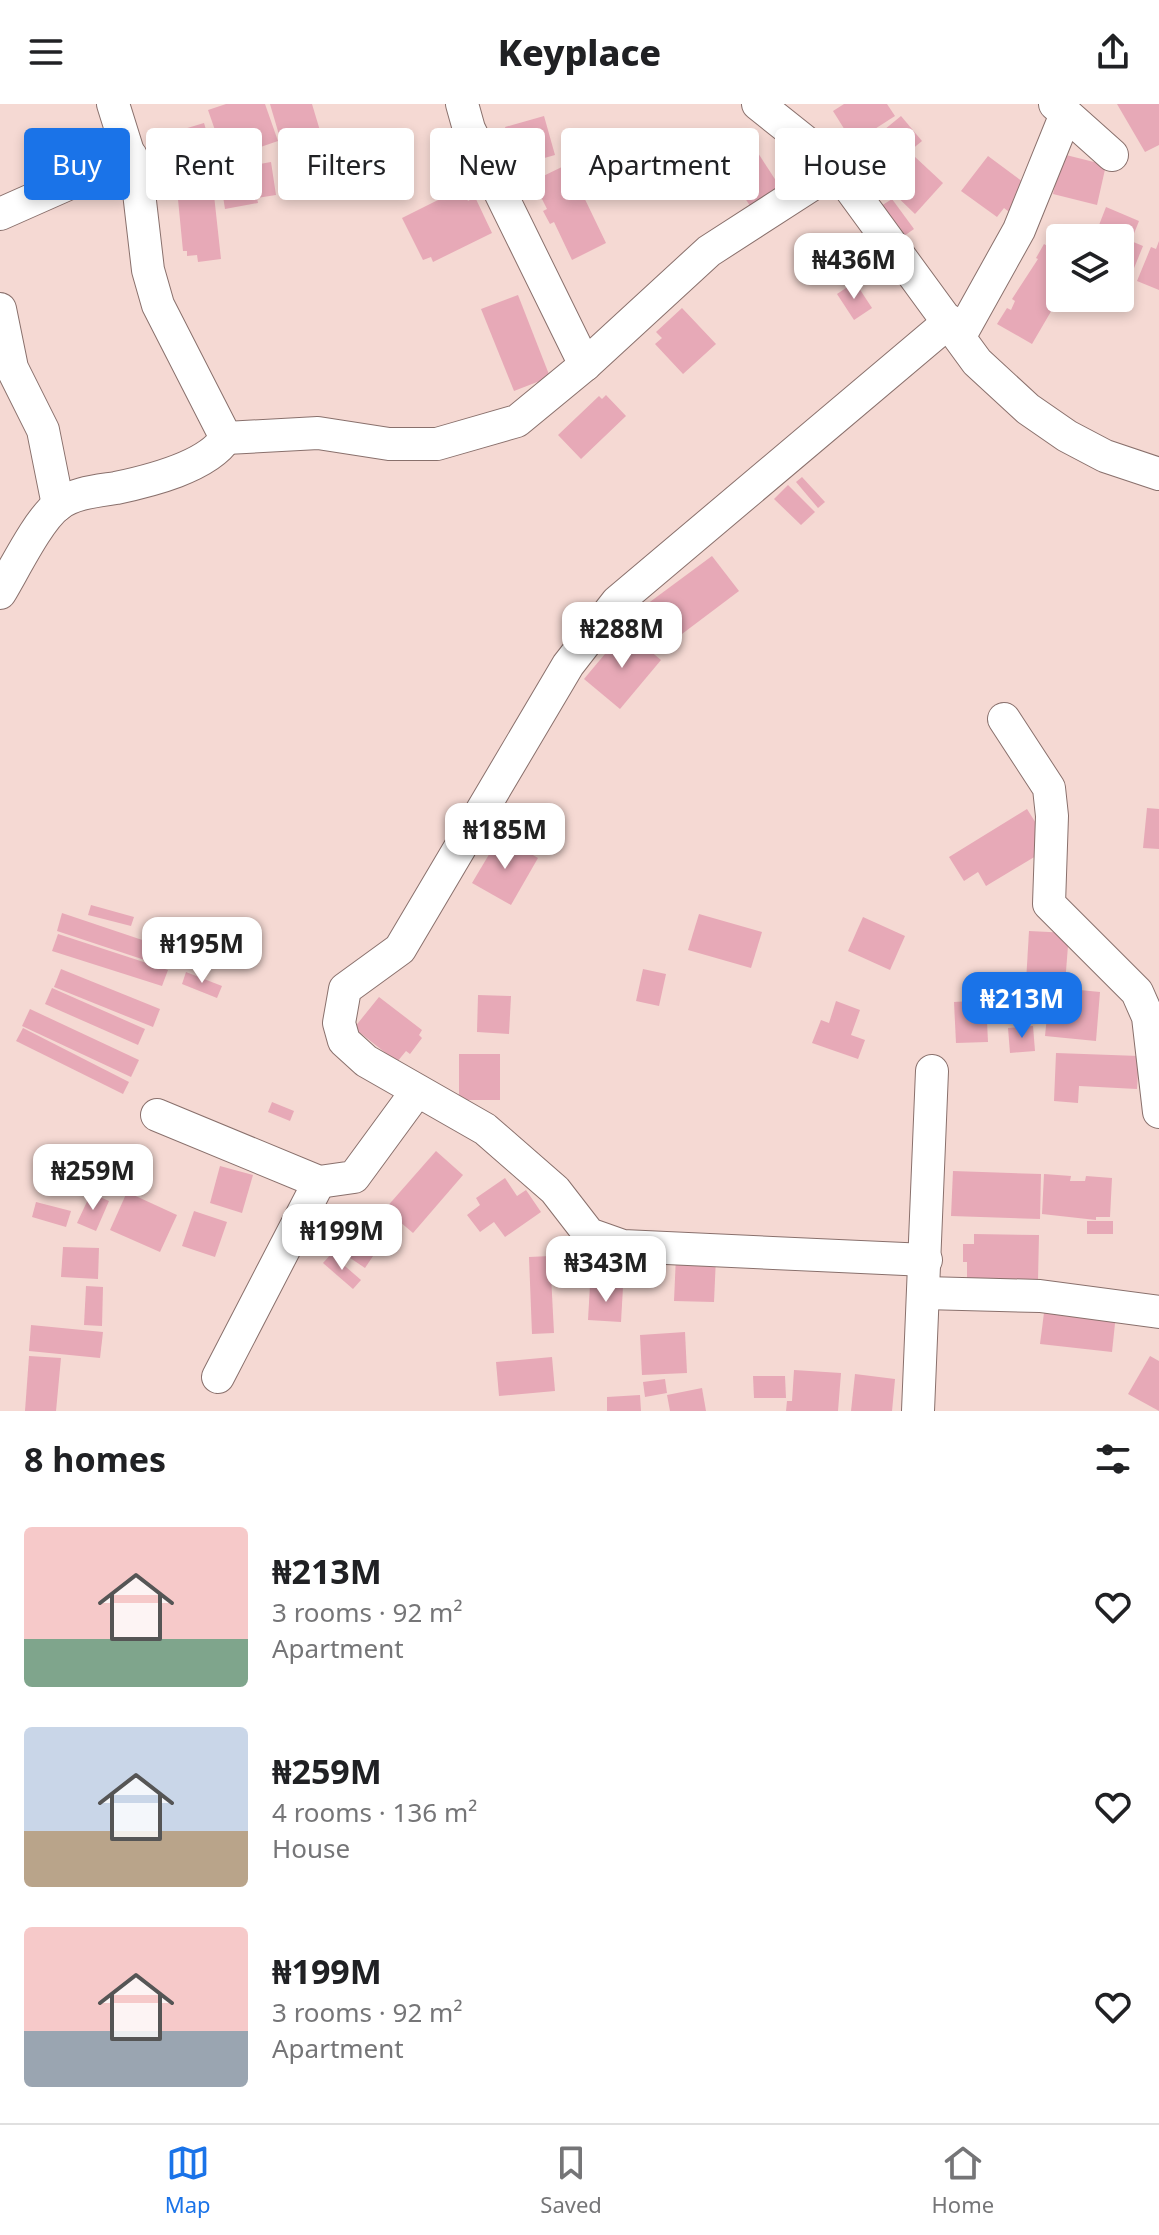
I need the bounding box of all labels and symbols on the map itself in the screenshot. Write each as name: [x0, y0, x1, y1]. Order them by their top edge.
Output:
pin: ₦436M: [798, 233, 910, 301]
pin: ₦288M: [566, 602, 678, 670]
pin: ₦185M: [449, 803, 561, 871]
pin: ₦195M: [146, 917, 258, 985]
pin: ₦213M: [966, 972, 1078, 1040]
pin: ₦259M: [37, 1144, 149, 1212]
pin: ₦199M: [286, 1204, 398, 1272]
pin: ₦343M: [550, 1236, 662, 1304]

